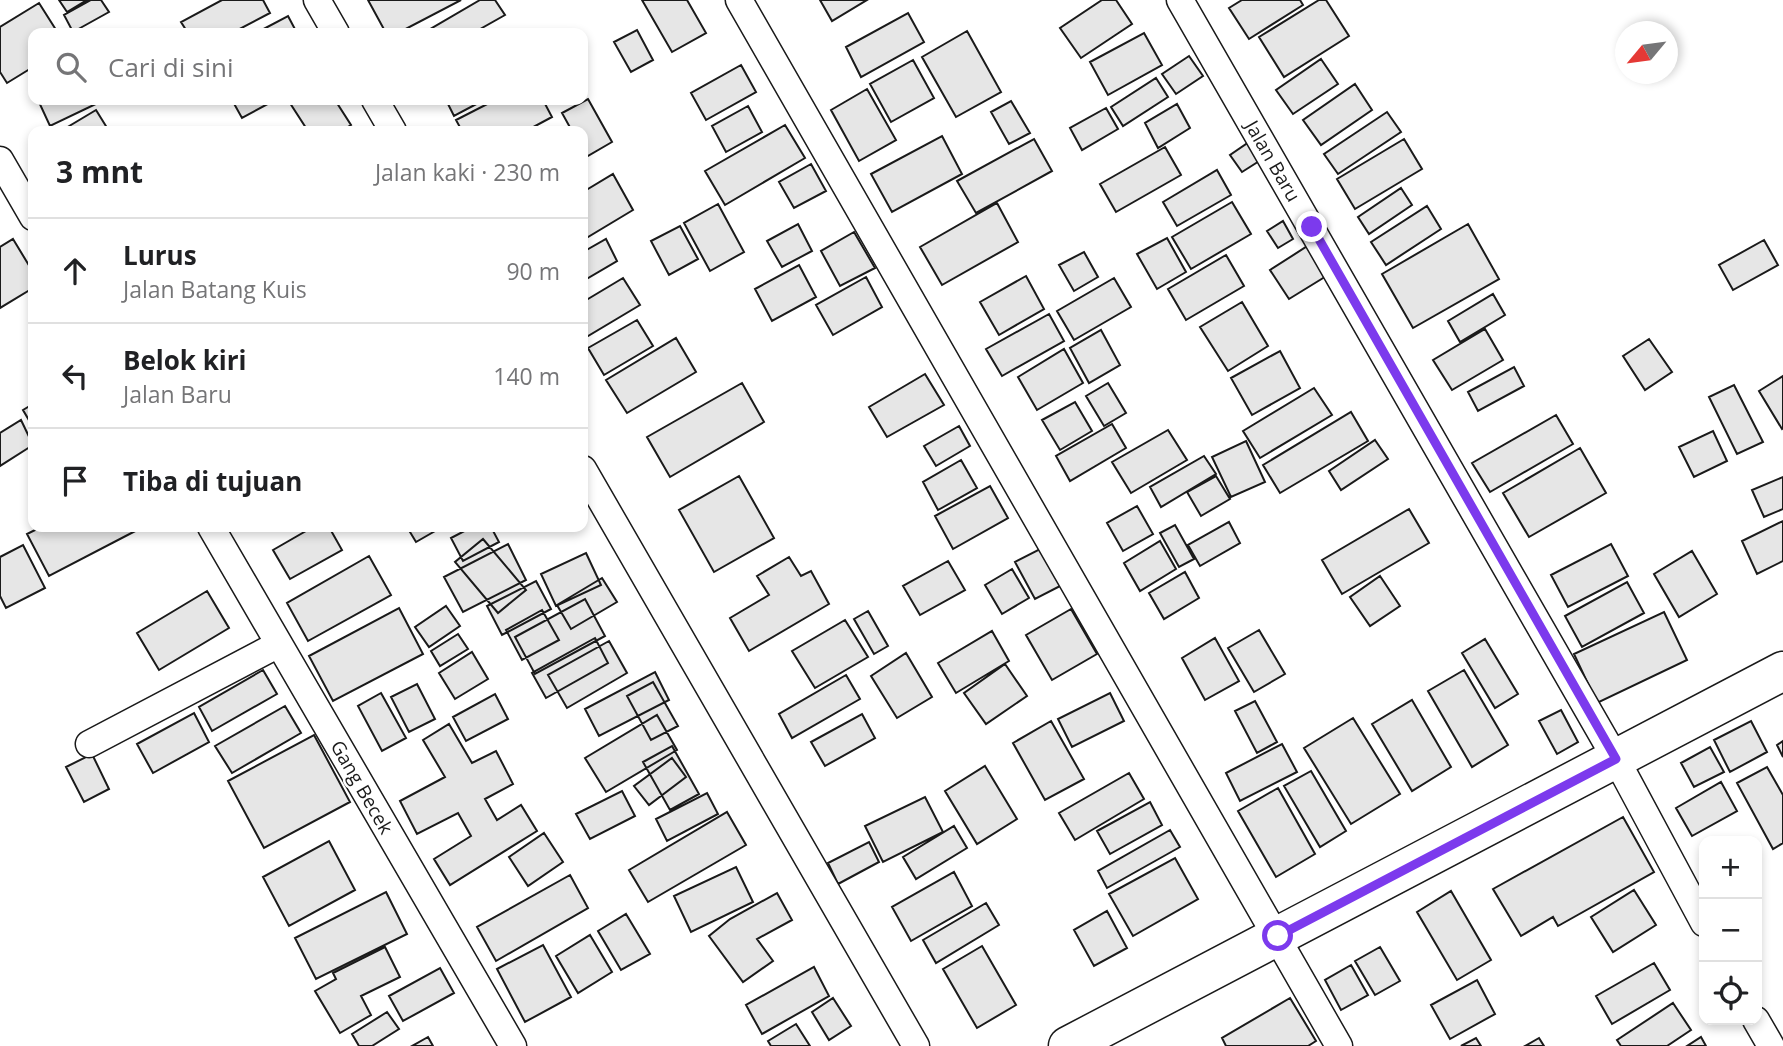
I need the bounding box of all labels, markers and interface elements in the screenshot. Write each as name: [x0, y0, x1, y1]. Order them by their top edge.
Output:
north arrow: [1615, 21, 1678, 84]
search box: [28, 28, 588, 105]
icon: search: [52, 48, 90, 86]
text: Cari di sini: [108, 49, 233, 85]
street label: Jalan Baru: [1238, 114, 1307, 206]
text: 3 mnt: [56, 151, 143, 192]
text: Jalan kaki · 230 m: [375, 156, 560, 188]
route end: [1296, 211, 1327, 242]
text: Lurus: [123, 237, 197, 273]
icon: ahead: [56, 252, 94, 290]
text: 90 m: [506, 255, 560, 287]
text: Jalan Batang Kuis: [123, 273, 307, 305]
text: Belok kiri: [123, 342, 247, 378]
icon: left: [56, 357, 94, 395]
text: 140 m: [493, 360, 560, 392]
text: Jalan Baru: [123, 378, 232, 410]
icon: arrive: [56, 462, 94, 500]
text: Tiba di tujuan: [123, 463, 302, 499]
street label: Gang Becek: [325, 735, 399, 839]
map controls: [1699, 836, 1762, 1025]
button: +: [1699, 836, 1762, 899]
button: −: [1699, 899, 1762, 962]
route start: [1262, 920, 1293, 951]
button: locate: [1699, 962, 1762, 1025]

